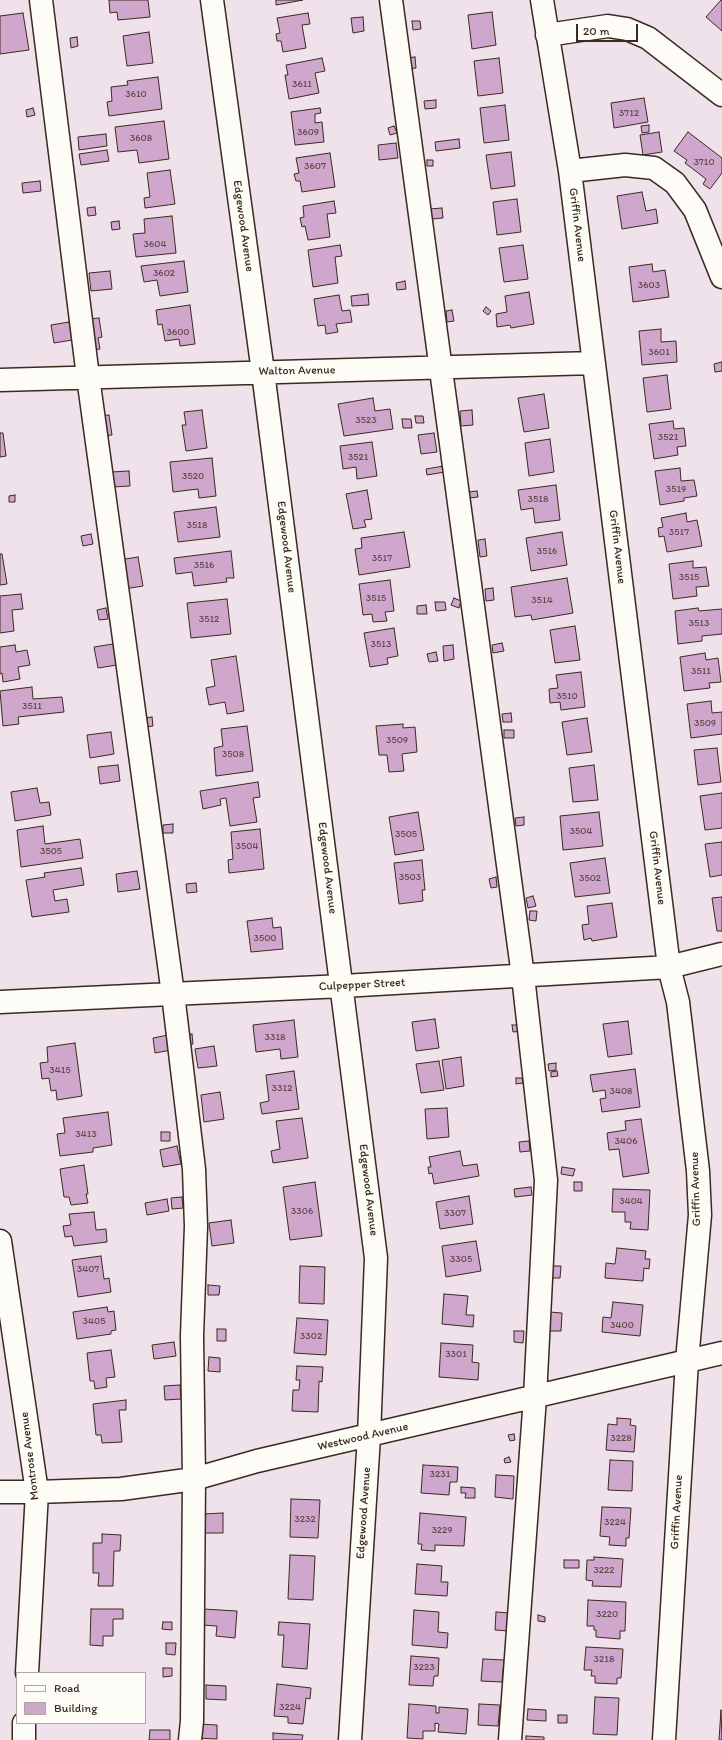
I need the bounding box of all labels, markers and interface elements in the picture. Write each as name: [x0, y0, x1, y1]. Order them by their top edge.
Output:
scale bar: [578, 16, 640, 42]
text: 20 m: [583, 24, 610, 38]
house number: 3611: [292, 78, 312, 90]
house number: 3610: [125, 88, 147, 100]
house number: 3712: [619, 107, 639, 119]
house number: 3609: [297, 126, 319, 138]
house number: 3608: [130, 132, 152, 144]
house number: 3710: [693, 156, 715, 168]
house number: 3607: [304, 160, 326, 172]
street label: Edgewood Avenue: [229, 179, 257, 273]
street label: Griffin Avenue: [565, 187, 589, 263]
house number: 3604: [144, 238, 166, 250]
house number: 3602: [153, 267, 175, 279]
house number: 3603: [638, 279, 660, 291]
house number: 3600: [166, 326, 190, 338]
house number: 3601: [648, 346, 670, 358]
street label: Walton Avenue: [258, 363, 336, 379]
house number: 3523: [355, 414, 377, 426]
house number: 3521: [658, 431, 678, 443]
house number: 3521: [348, 451, 368, 463]
house number: 3520: [182, 470, 204, 482]
house number: 3519: [666, 483, 686, 495]
house number: 3518: [528, 493, 548, 505]
street label: Edgewood Avenue: [273, 500, 299, 594]
street label: Griffin Avenue: [605, 509, 629, 585]
house number: 3518: [187, 519, 207, 531]
house number: 3517: [669, 526, 689, 538]
house number: 3516: [537, 545, 557, 557]
house number: 3517: [372, 552, 392, 564]
house number: 3516: [194, 559, 214, 571]
house number: 3515: [679, 571, 699, 583]
house number: 3515: [366, 592, 386, 604]
house number: 3514: [531, 594, 553, 606]
house number: 3512: [199, 613, 219, 625]
house number: 3513: [689, 617, 709, 629]
house number: 3513: [371, 638, 391, 650]
house number: 3511: [691, 665, 711, 677]
house number: 3510: [556, 690, 578, 702]
house number: 3511: [22, 700, 42, 712]
house number: 3509: [694, 717, 716, 729]
house number: 3509: [386, 734, 408, 746]
house number: 3508: [222, 748, 244, 760]
street label: Edgewood Avenue: [314, 821, 340, 915]
house number: 3504: [570, 825, 592, 837]
house number: 3505: [395, 828, 417, 840]
street label: Griffin Avenue: [645, 830, 669, 906]
house number: 3504: [236, 840, 258, 852]
house number: 3505: [40, 845, 62, 857]
house number: 3503: [399, 871, 421, 883]
house number: 3502: [579, 872, 601, 884]
house number: 3500: [253, 932, 277, 944]
street label: Culpepper Street: [318, 976, 406, 994]
house number: 3318: [264, 1031, 286, 1043]
house number: 3415: [49, 1064, 71, 1076]
house number: 3312: [272, 1082, 292, 1094]
house number: 3408: [609, 1085, 633, 1097]
house number: 3413: [75, 1128, 97, 1140]
house number: 3406: [615, 1135, 637, 1147]
street label: Edgewood Avenue: [355, 1143, 381, 1237]
street label: Griffin Avenue: [688, 1151, 704, 1227]
house number: 3404: [619, 1195, 643, 1207]
house number: 3306: [291, 1205, 313, 1217]
house number: 3307: [444, 1207, 466, 1219]
house number: 3305: [450, 1253, 472, 1265]
house number: 3407: [77, 1263, 99, 1275]
house number: 3405: [83, 1315, 105, 1327]
house number: 3400: [610, 1319, 634, 1331]
house number: 3302: [300, 1330, 322, 1342]
house number: 3301: [445, 1348, 467, 1360]
street label: Montrose Avenue: [17, 1411, 43, 1501]
street label: Westwood Avenue: [316, 1420, 410, 1454]
house number: 3228: [610, 1432, 632, 1444]
street label: Edgewood Avenue: [354, 1466, 374, 1560]
house number: 3231: [430, 1468, 450, 1480]
street label: Griffin Avenue: [668, 1474, 686, 1550]
house number: 3232: [294, 1513, 316, 1525]
house number: 3224: [604, 1516, 626, 1528]
house number: 3229: [431, 1524, 453, 1536]
house number: 3222: [593, 1564, 615, 1576]
house number: 3220: [596, 1608, 618, 1620]
house number: 3218: [594, 1653, 614, 1665]
house number: 3223: [413, 1661, 435, 1673]
legend: [16, 1672, 146, 1724]
text: Road: [54, 1681, 80, 1695]
text: Building: [54, 1701, 97, 1715]
house number: 3224: [279, 1701, 301, 1713]

